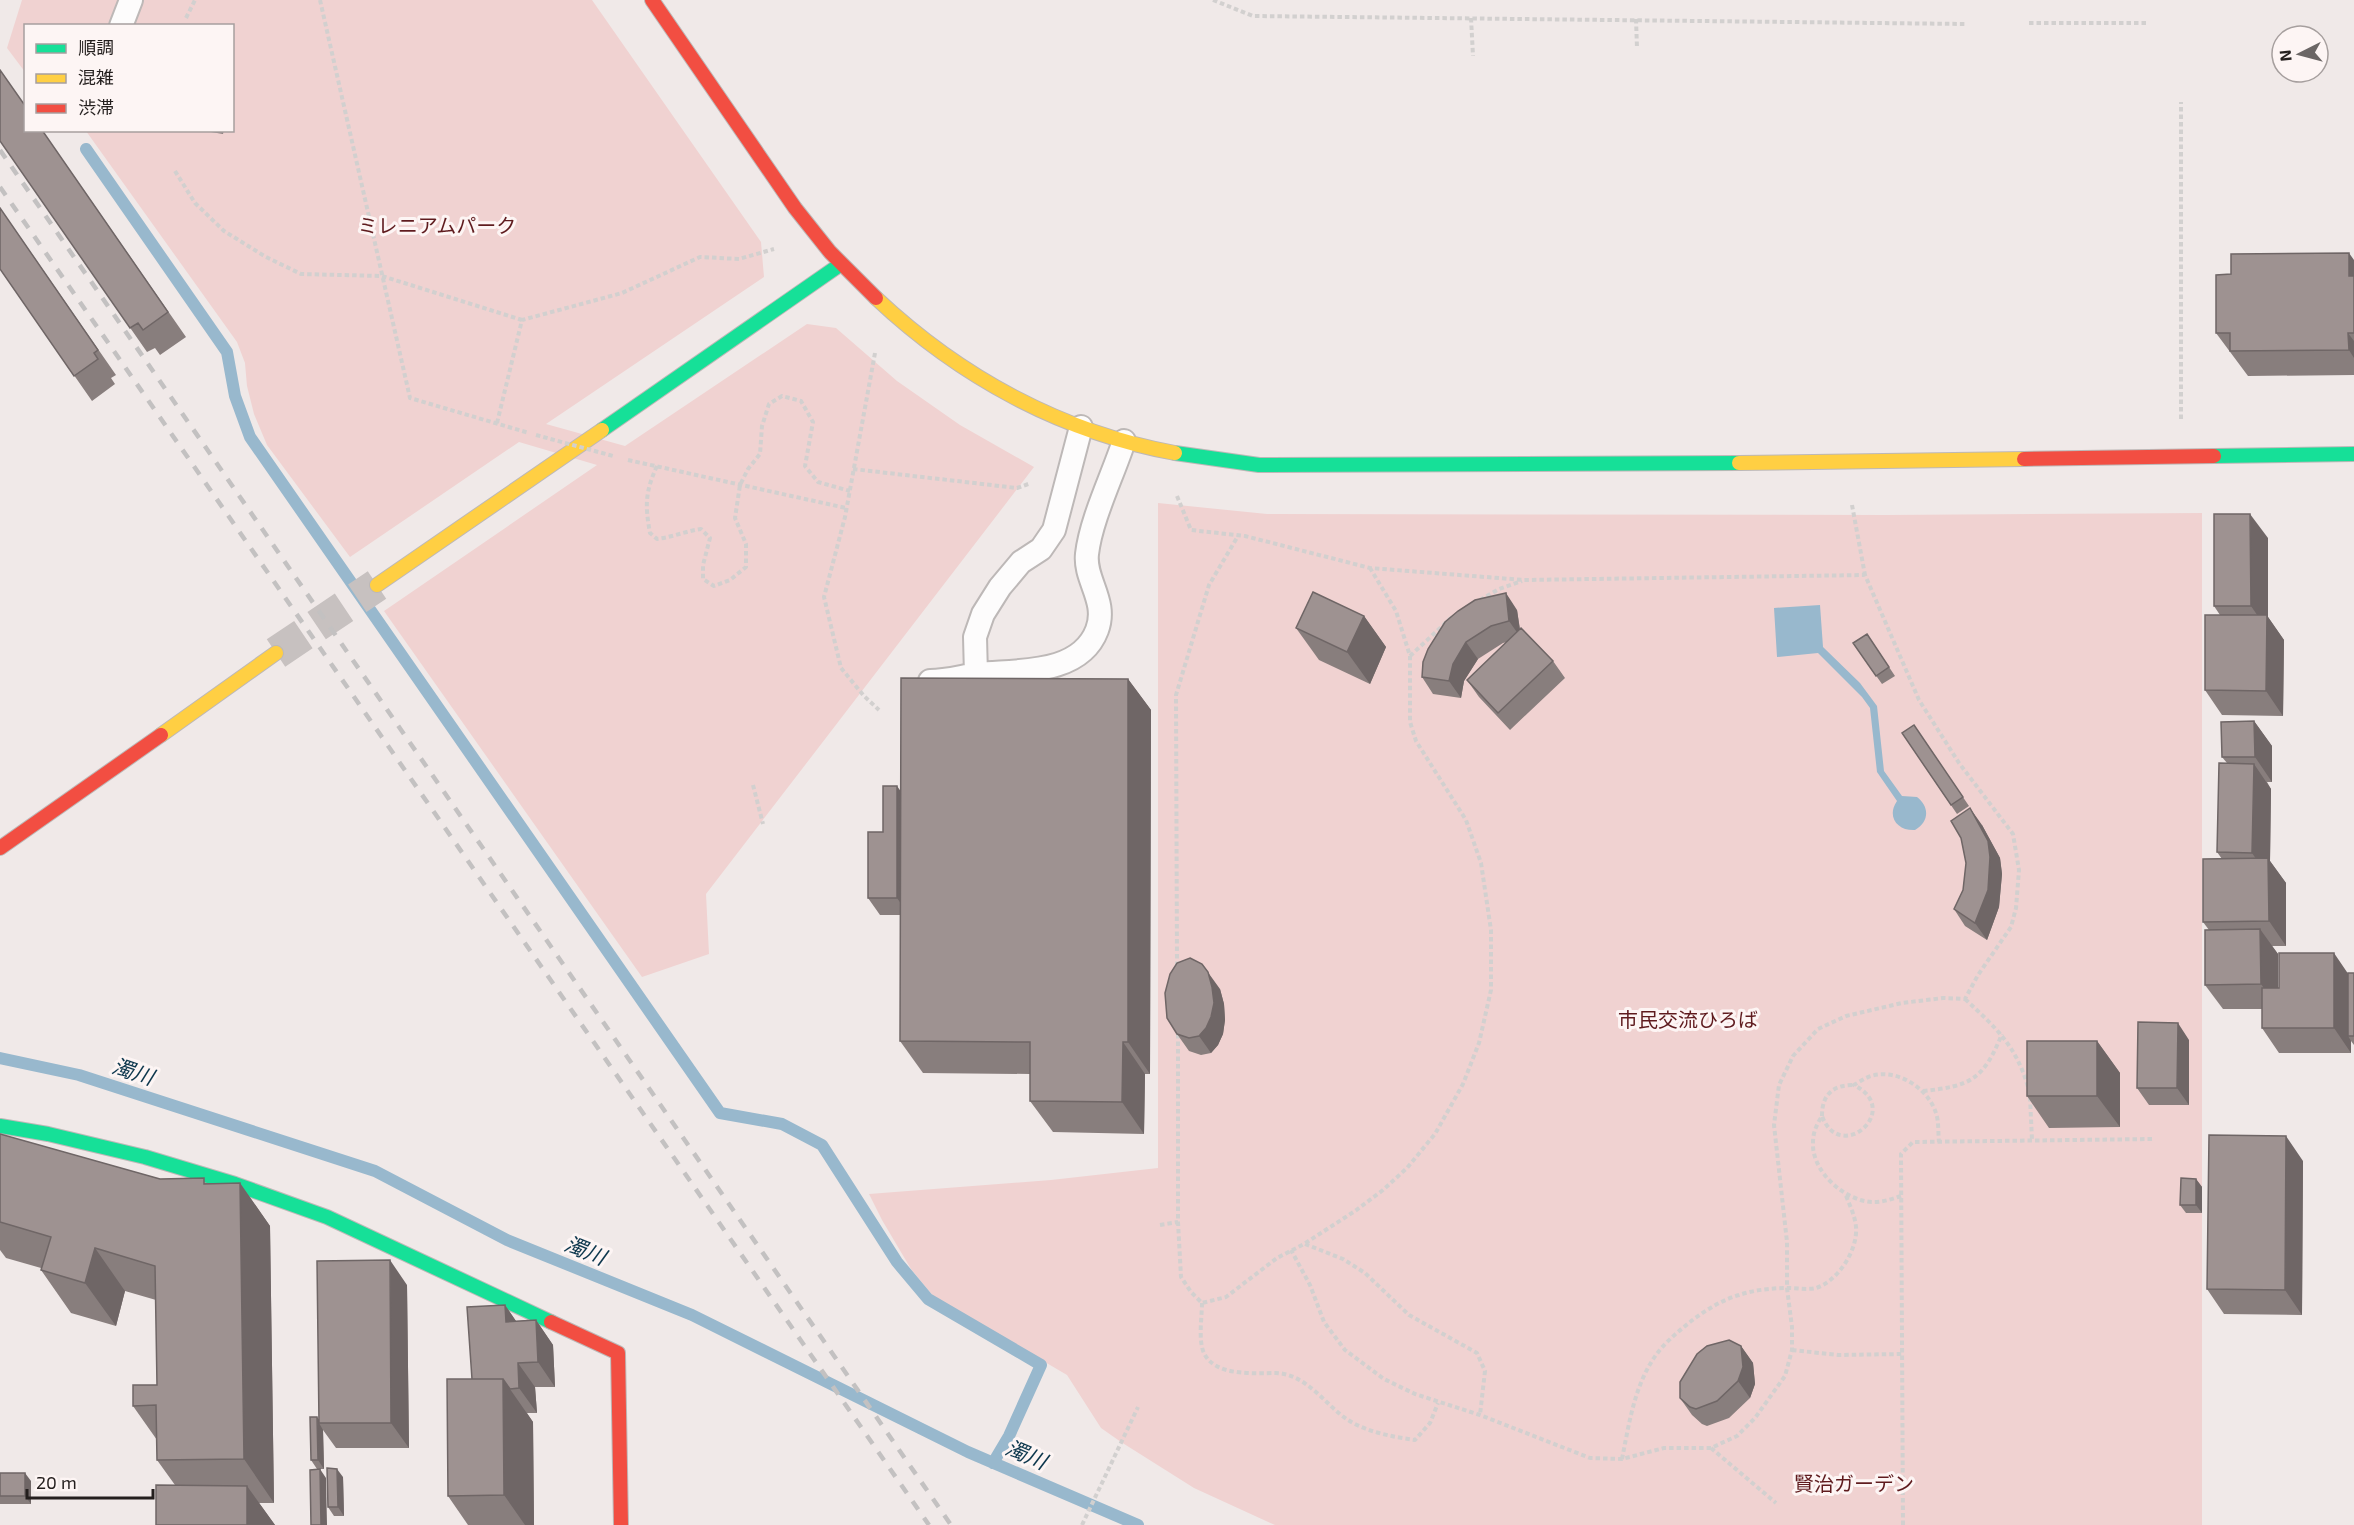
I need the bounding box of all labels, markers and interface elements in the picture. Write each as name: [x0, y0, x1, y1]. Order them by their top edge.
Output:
legend: [24, 24, 234, 132]
north arrow: [2270, 24, 2330, 84]
text: 順調: [78, 36, 114, 58]
text: N: [2275, 49, 2295, 62]
text: 混雑: [78, 66, 114, 88]
text: 渋滞: [78, 96, 114, 118]
park label: ミレニアムパーク: [358, 213, 516, 237]
park label: 市民交流ひろば: [1618, 1007, 1758, 1031]
water label: 濁川: [110, 1052, 159, 1090]
water label: 濁川: [561, 1230, 612, 1270]
water label: 濁川: [1002, 1434, 1053, 1474]
scale bar: [27, 1462, 153, 1500]
text: 20 m: [36, 1471, 77, 1493]
park label: 賢治ガーデン: [1794, 1471, 1914, 1495]

